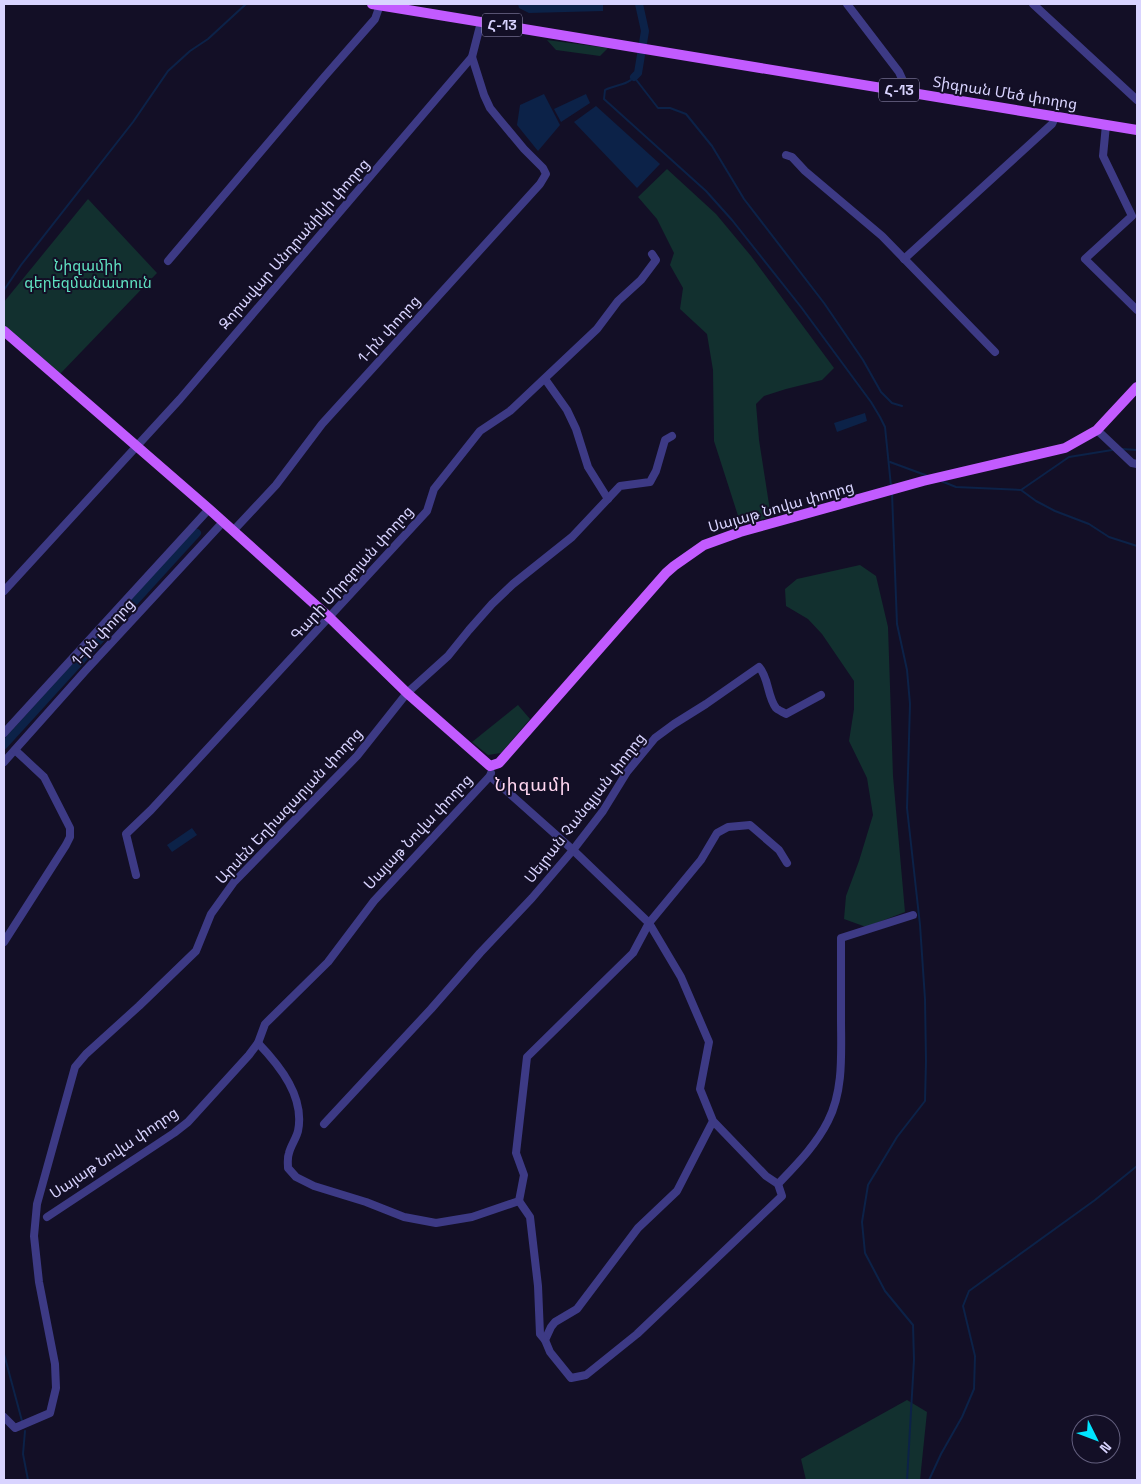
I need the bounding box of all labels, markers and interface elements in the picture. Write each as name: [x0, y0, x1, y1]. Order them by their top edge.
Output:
road number: Հ-13: [482, 14, 522, 36]
street label: Տիգրան Մեծ փողոց: [932, 72, 1079, 113]
road number: Հ-13: [879, 78, 919, 102]
street label: Զորավար Անդրանիկի փողոց: [214, 154, 373, 333]
park label: Նիզամիի գերեզմանատուն: [24, 256, 152, 292]
street label: 1-ին փողոց: [353, 291, 424, 366]
street label: Սայաթ Նովա փողոց: [706, 477, 856, 536]
street label: Գարի Միրզոյան փողոց: [286, 501, 417, 644]
street label: 1-ին փողոց: [67, 594, 138, 669]
street label: Արսեն Եղիազարյան փողոց: [211, 724, 366, 888]
street label: Սեյրան Չանգլյան փողոց: [520, 729, 649, 887]
street label: Սայաթ Նովա փողոց: [359, 770, 476, 893]
district label: Նիզամի: [495, 773, 572, 796]
street label: Սայաթ Նովա փողոց: [46, 1103, 182, 1203]
north arrow: [1071, 1414, 1121, 1464]
text: N: [1096, 1438, 1115, 1457]

